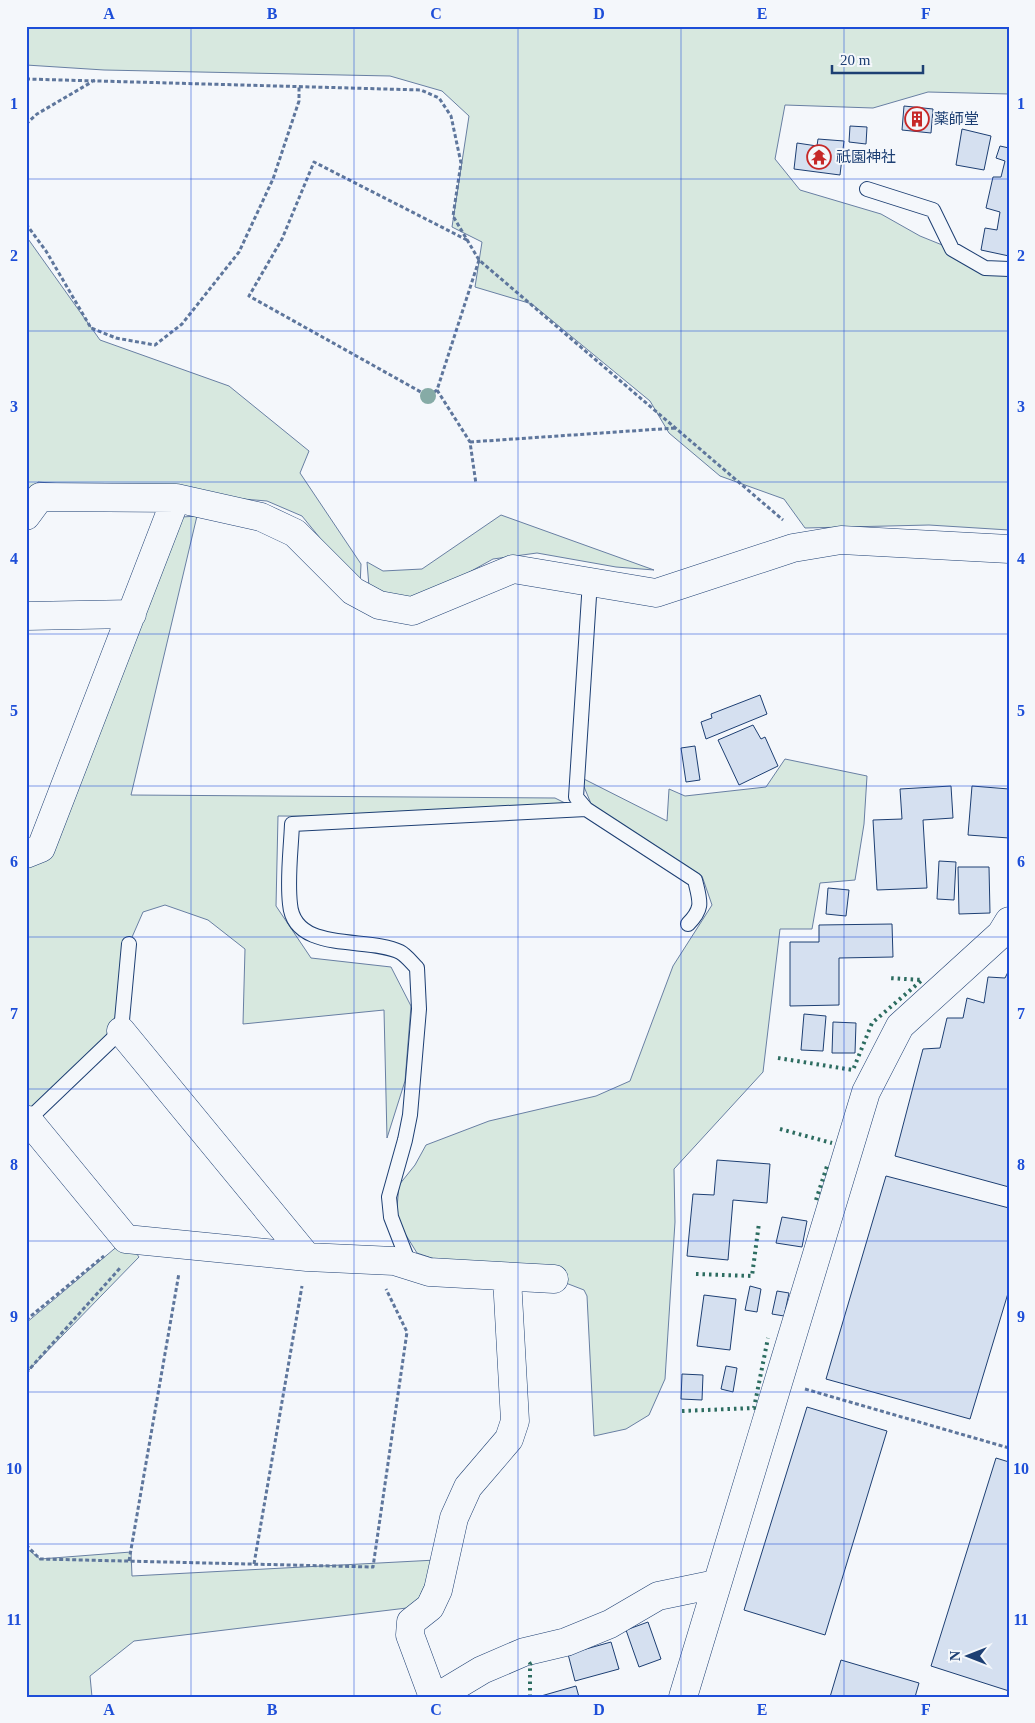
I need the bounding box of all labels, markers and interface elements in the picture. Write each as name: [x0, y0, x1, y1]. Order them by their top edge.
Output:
text: A: [103, 5, 115, 22]
text: B: [267, 5, 278, 22]
text: C: [430, 5, 442, 22]
text: D: [593, 5, 605, 22]
text: E: [757, 5, 767, 22]
text: F: [921, 5, 931, 22]
scale bar: [832, 42, 924, 74]
text: 20 m: [840, 52, 871, 68]
text: 1: [10, 95, 18, 112]
text: 1: [1017, 95, 1025, 112]
building icon: 薬師堂: [904, 106, 930, 132]
place label: 薬師堂: [934, 111, 979, 127]
temple icon: 祇園神社: [806, 144, 832, 170]
place label: 祇園神社: [836, 149, 896, 165]
text: 2: [10, 247, 18, 264]
text: 2: [1017, 247, 1025, 264]
text: 3: [10, 398, 18, 415]
text: 3: [1017, 398, 1025, 415]
text: 4: [10, 550, 18, 567]
text: 4: [1017, 550, 1025, 567]
text: 5: [10, 702, 18, 719]
text: 5: [1017, 702, 1025, 719]
text: 6: [10, 853, 18, 870]
text: 6: [1017, 853, 1025, 870]
text: 7: [10, 1005, 18, 1022]
text: 7: [1017, 1005, 1025, 1022]
text: 8: [10, 1156, 18, 1173]
text: 8: [1017, 1156, 1025, 1173]
text: 9: [10, 1308, 18, 1325]
text: 9: [1017, 1308, 1025, 1325]
text: 10: [6, 1460, 22, 1477]
text: 10: [1013, 1460, 1029, 1477]
text: 11: [6, 1611, 22, 1628]
text: 11: [1013, 1611, 1029, 1628]
north arrow: [942, 1630, 992, 1680]
text: N: [948, 1651, 963, 1661]
text: A: [103, 1701, 115, 1718]
text: B: [267, 1701, 278, 1718]
text: C: [430, 1701, 442, 1718]
text: D: [593, 1701, 605, 1718]
text: E: [757, 1701, 767, 1718]
text: F: [921, 1701, 931, 1718]

